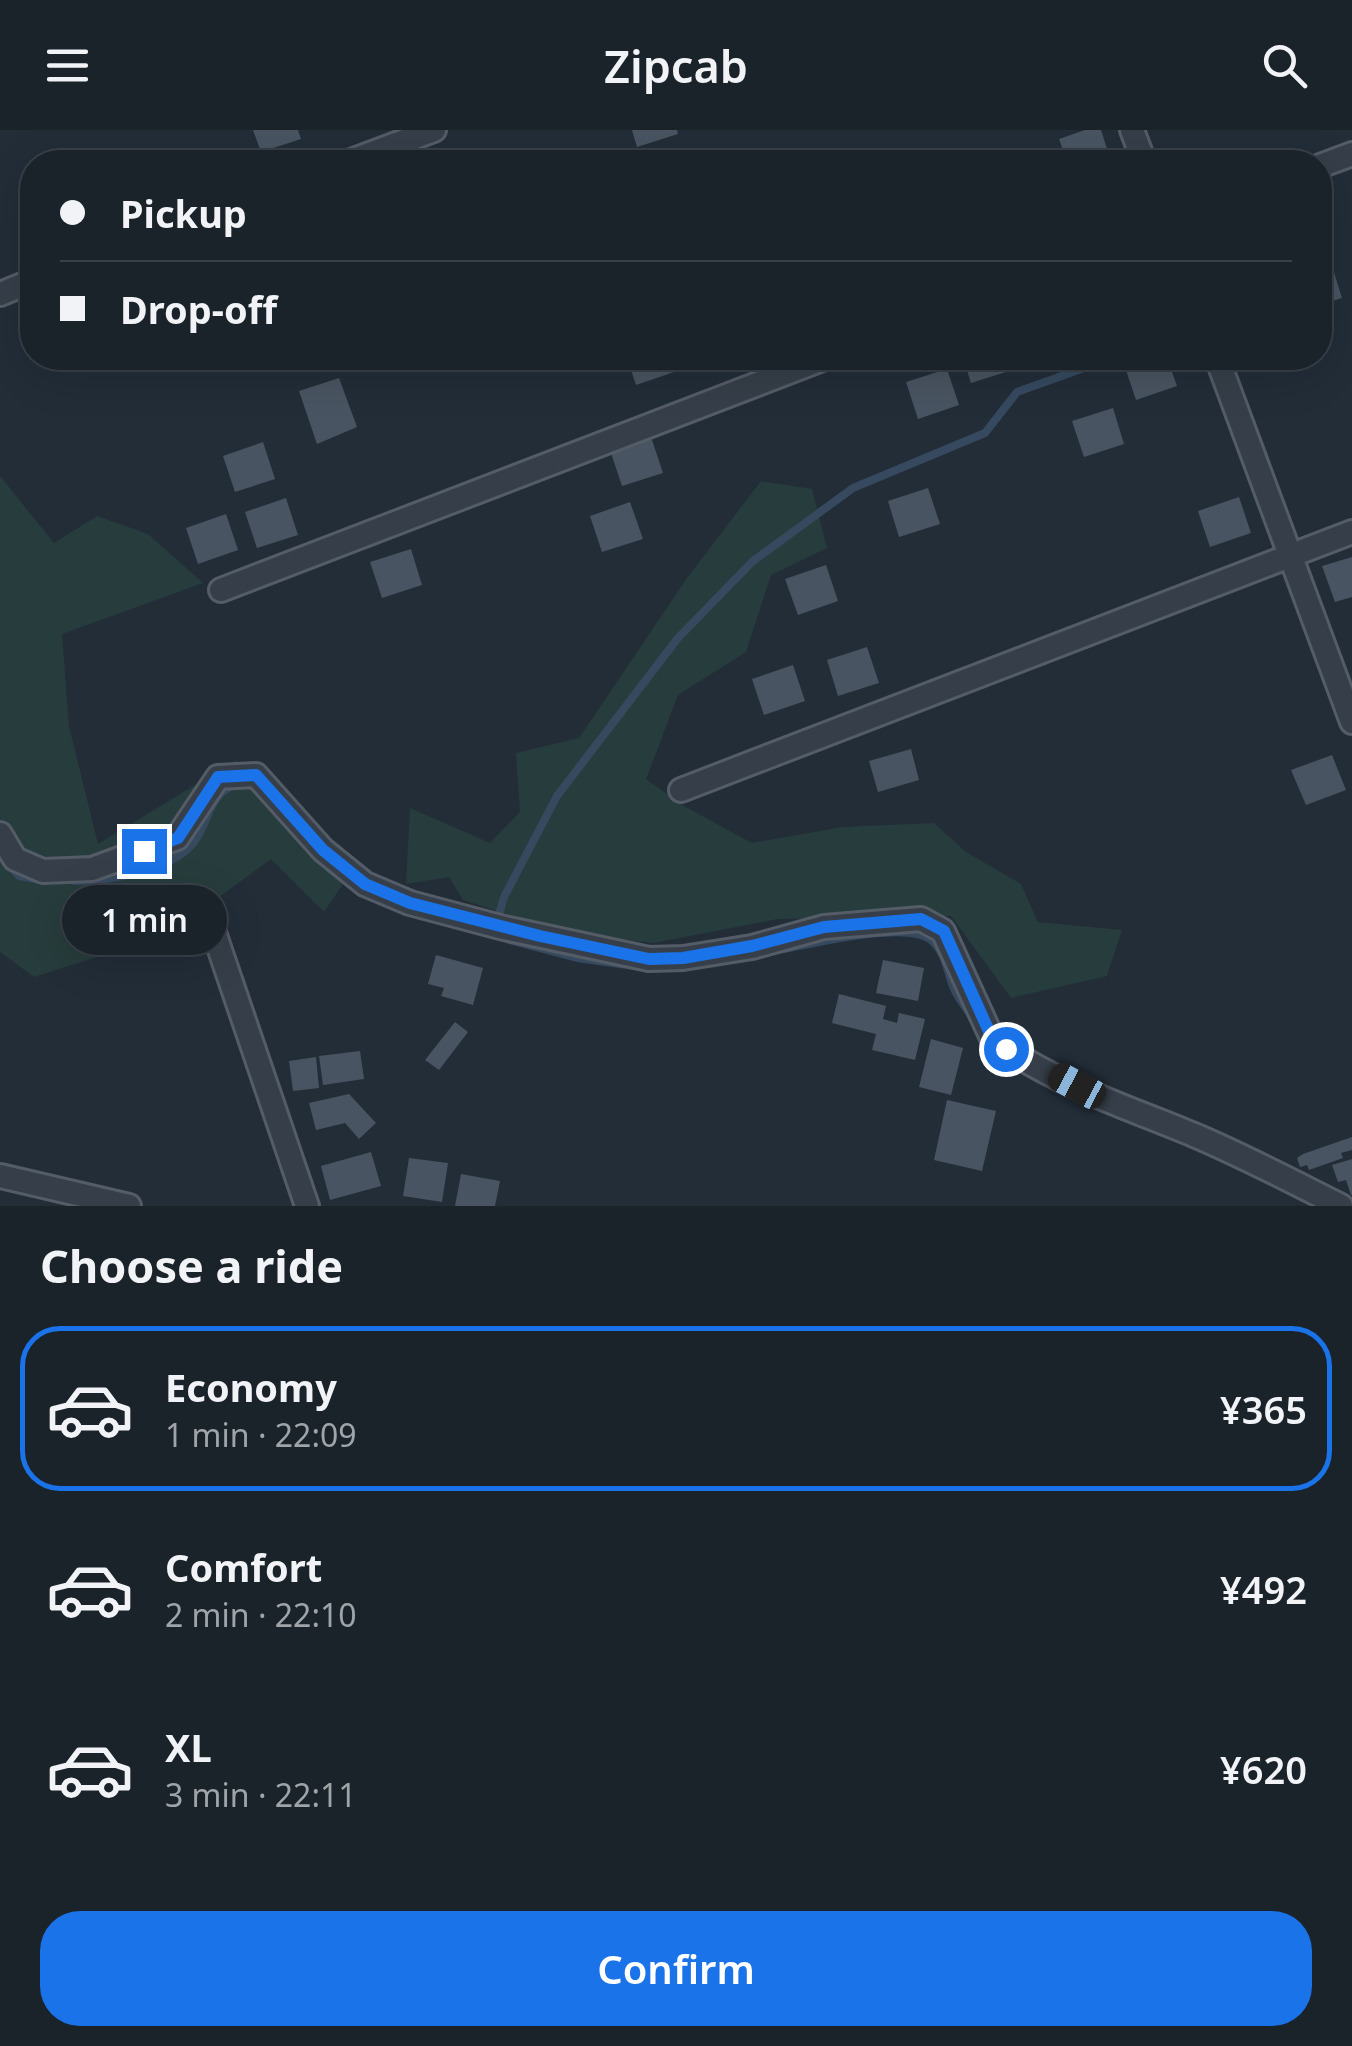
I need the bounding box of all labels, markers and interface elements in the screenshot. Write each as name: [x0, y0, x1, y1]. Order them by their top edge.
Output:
text: Zipcab: [604, 35, 748, 96]
icon: menu: [40, 38, 95, 93]
icon: search: [1257, 38, 1312, 93]
text: Pickup: [120, 187, 247, 239]
text: Drop-off: [120, 283, 277, 335]
route end: [122, 829, 167, 874]
callout: 1 min: [62, 886, 226, 956]
text: 1 min: [101, 898, 188, 941]
route start: [984, 1027, 1029, 1072]
car: [1043, 1059, 1111, 1113]
text: Choose a ride: [40, 1235, 343, 1296]
text: Economy: [165, 1361, 337, 1413]
icon: car: [45, 1364, 135, 1454]
text: ¥365: [1220, 1383, 1307, 1435]
text: 1 min · 22:09: [165, 1413, 357, 1456]
text: Comfort: [165, 1541, 322, 1593]
icon: car: [45, 1544, 135, 1634]
text: ¥492: [1220, 1563, 1307, 1615]
text: 2 min · 22:10: [165, 1593, 357, 1636]
text: XL: [165, 1721, 212, 1773]
icon: car: [45, 1724, 135, 1814]
text: ¥620: [1220, 1743, 1307, 1795]
text: 3 min · 22:11: [165, 1773, 357, 1816]
button: Confirm: [40, 1911, 1312, 2026]

